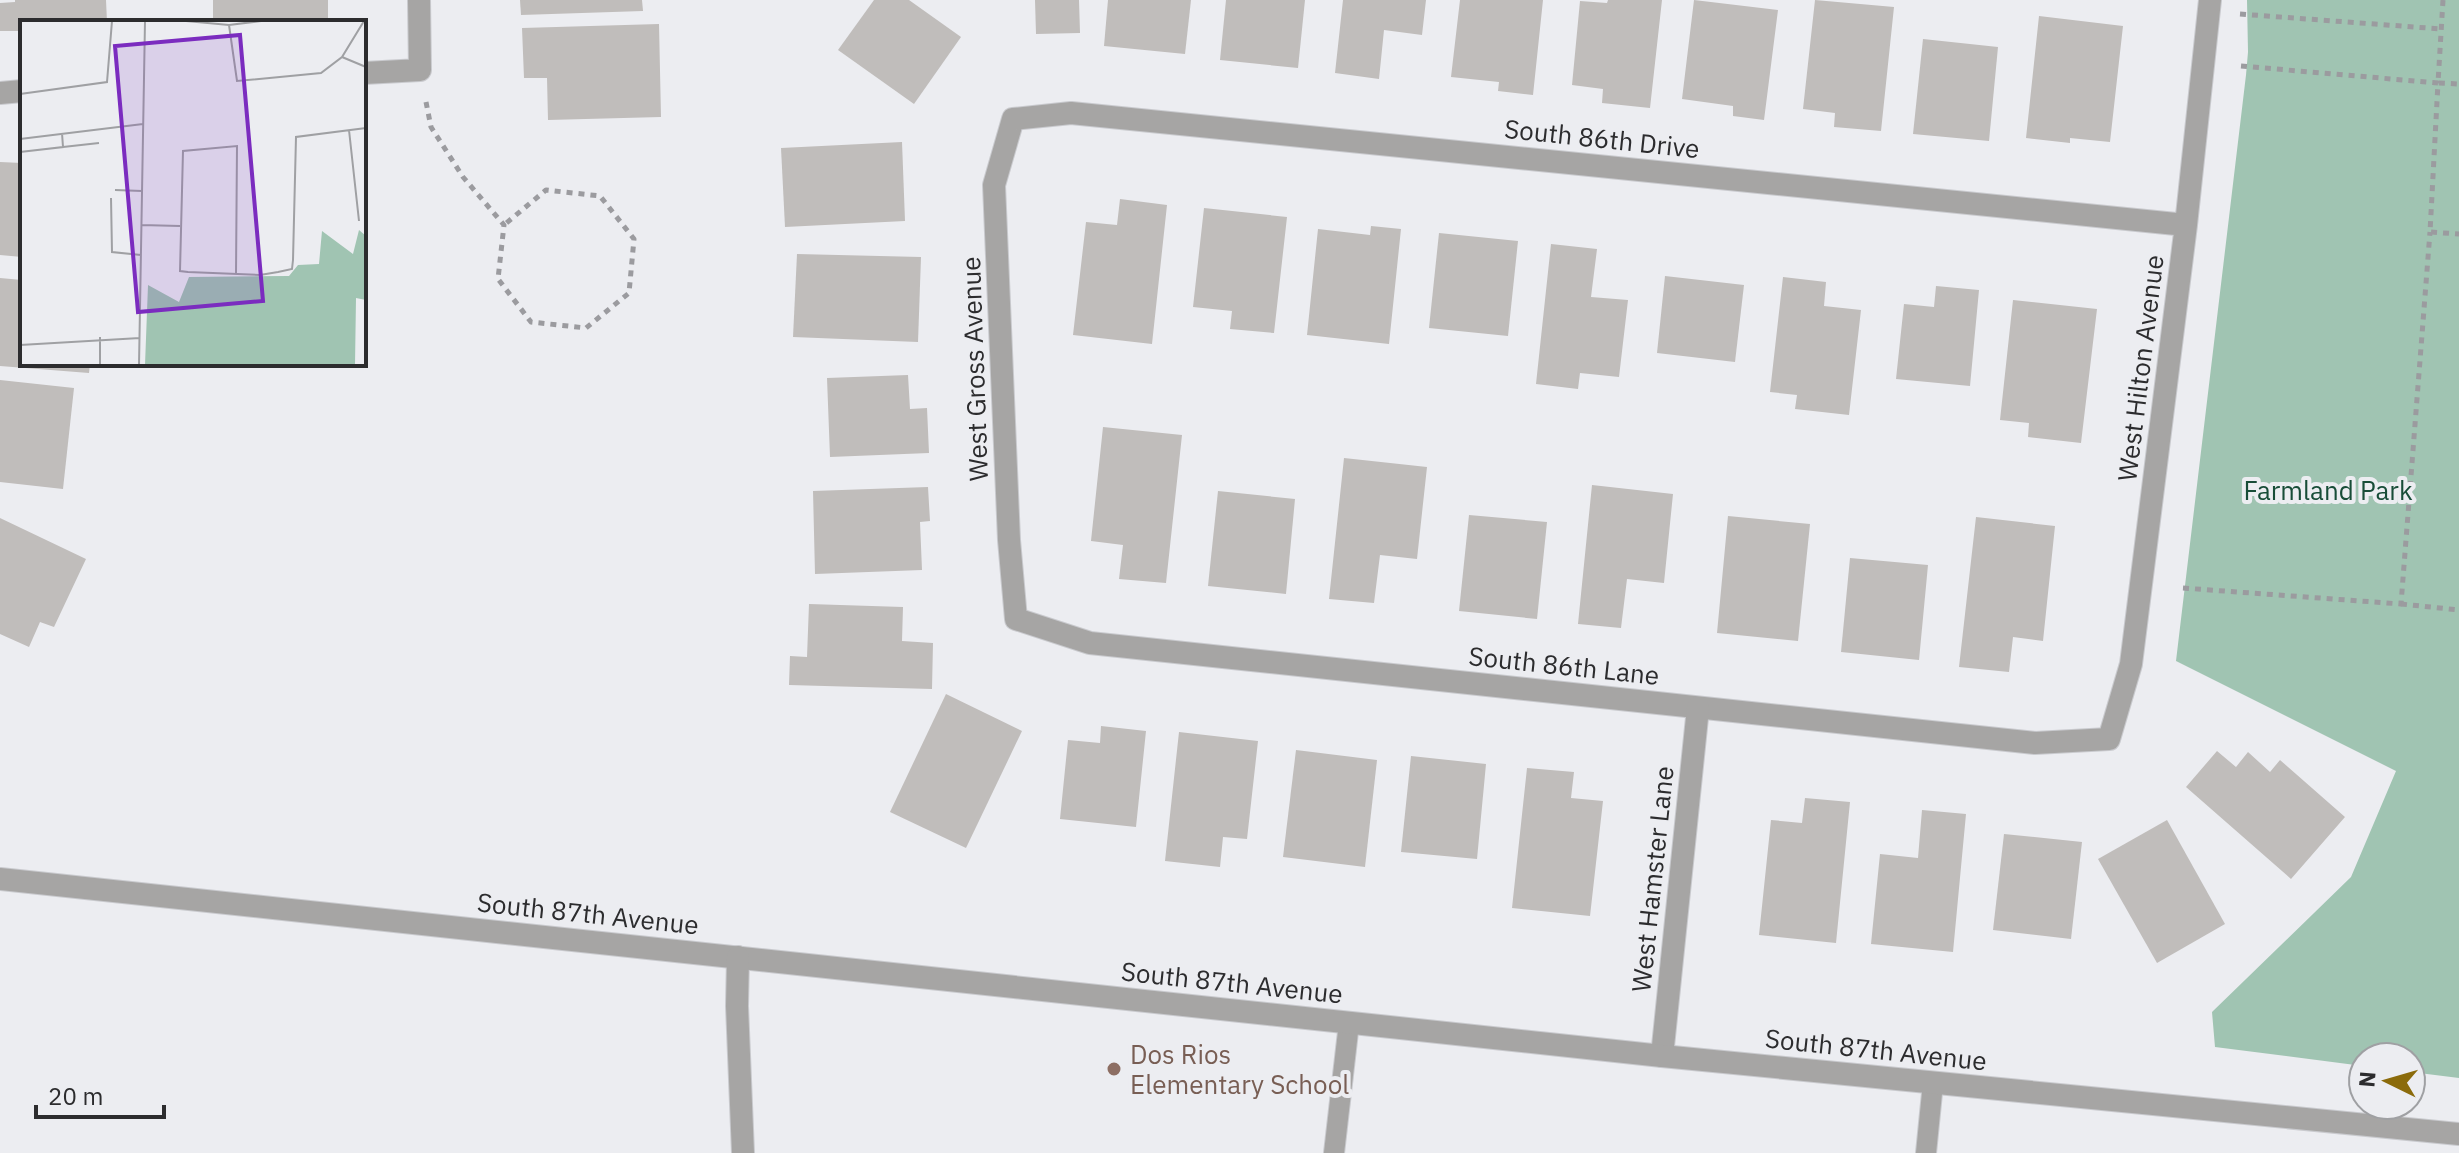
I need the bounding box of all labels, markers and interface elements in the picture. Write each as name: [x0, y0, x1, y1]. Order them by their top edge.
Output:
inset map: [20, 20, 366, 366]
street label: South 86th Drive: [1503, 111, 1701, 165]
street label: West Hilton Avenue: [2109, 253, 2171, 483]
street label: West Gross Avenue: [953, 256, 995, 482]
park label: Farmland Park: [2243, 473, 2413, 507]
street label: South 86th Lane: [1467, 638, 1661, 692]
street label: West Hamster Lane: [1623, 764, 1681, 994]
street label: South 87th Avenue: [476, 884, 700, 942]
street label: South 87th Avenue: [1120, 953, 1344, 1011]
street label: South 87th Avenue: [1764, 1020, 1988, 1078]
place label: Dos Rios Elementary School: [1130, 1037, 1349, 1101]
north arrow: [2347, 1041, 2427, 1121]
marker: Dos Rios Elementary School: [1105, 1060, 1123, 1078]
scale bar: [36, 1069, 164, 1119]
text: N: [2351, 1070, 2382, 1088]
text: 20 m: [48, 1080, 103, 1112]

